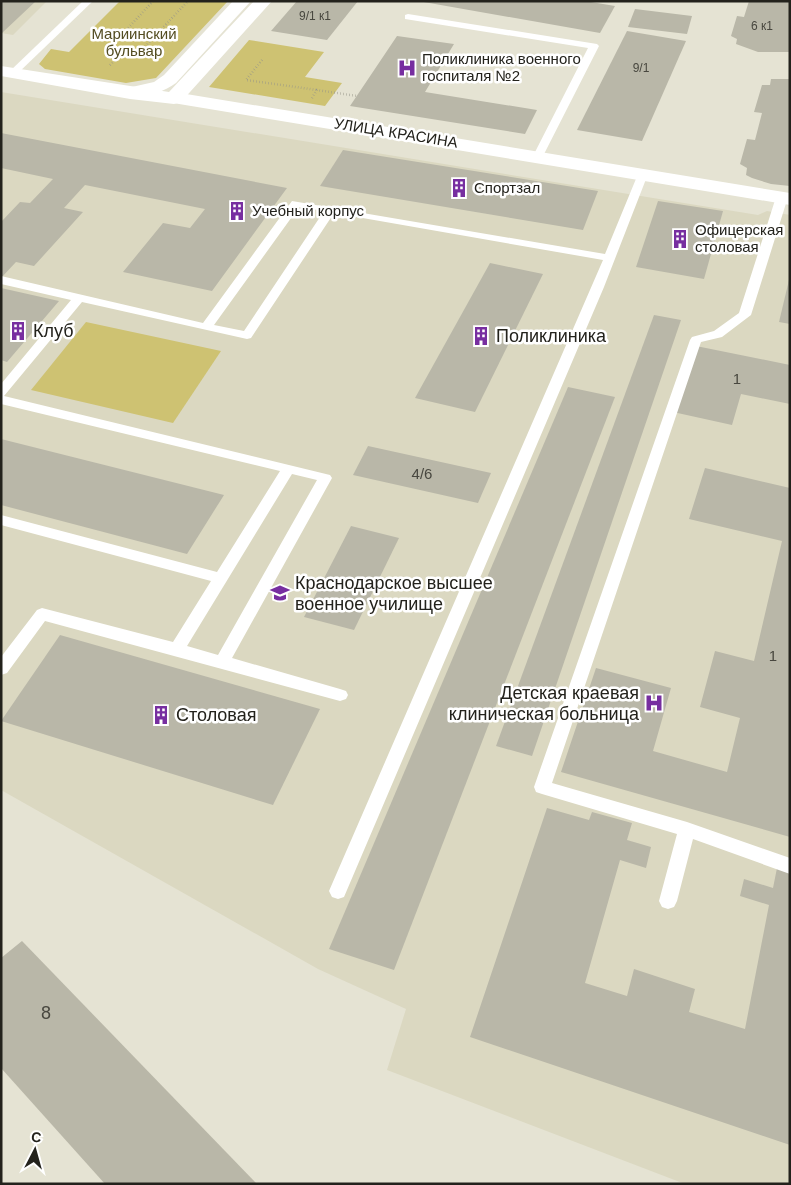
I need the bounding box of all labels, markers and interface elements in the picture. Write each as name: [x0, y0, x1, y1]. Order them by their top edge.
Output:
house number: 9/1 к1: [299, 9, 331, 23]
house number: 6 к1: [751, 19, 773, 33]
park label: Мариинский бульвар: [91, 25, 177, 59]
place label: Поликлиника военного госпиталя №2: [422, 50, 581, 84]
hospital icon: Поликлиника военного госпиталя №2: [396, 57, 418, 79]
house number: 9/1: [633, 61, 650, 75]
street label: УЛИЦА КРАСИНА: [333, 114, 459, 151]
building icon: Спортзал: [448, 177, 470, 199]
place label: Спортзал: [474, 179, 540, 196]
building icon: Учебный корпус: [226, 200, 248, 222]
place label: Учебный корпус: [252, 202, 365, 219]
place label: Офицерская столовая: [695, 221, 783, 255]
building icon: Офицерская столовая: [669, 228, 691, 250]
building icon: Клуб: [7, 320, 29, 342]
place label: Клуб: [33, 321, 74, 341]
building icon: Поликлиника: [470, 325, 492, 347]
place label: Поликлиника: [496, 326, 607, 346]
house number: 1: [733, 370, 741, 387]
house number: 4/6: [412, 465, 432, 482]
place label: Краснодарское высшее военное училище: [295, 573, 493, 614]
school or university icon: Краснодарское высшее военное училище: [269, 582, 291, 604]
house number: 1: [769, 647, 777, 664]
place label: Детская краевая клиническая больница: [449, 683, 640, 724]
hospital icon: Детская краевая клиническая больница: [643, 692, 665, 714]
building icon: Столовая: [150, 704, 172, 726]
place label: Столовая: [176, 705, 257, 725]
house number: 8: [41, 1003, 51, 1023]
north arrow: [10, 1125, 60, 1175]
text: С: [30, 1129, 42, 1146]

